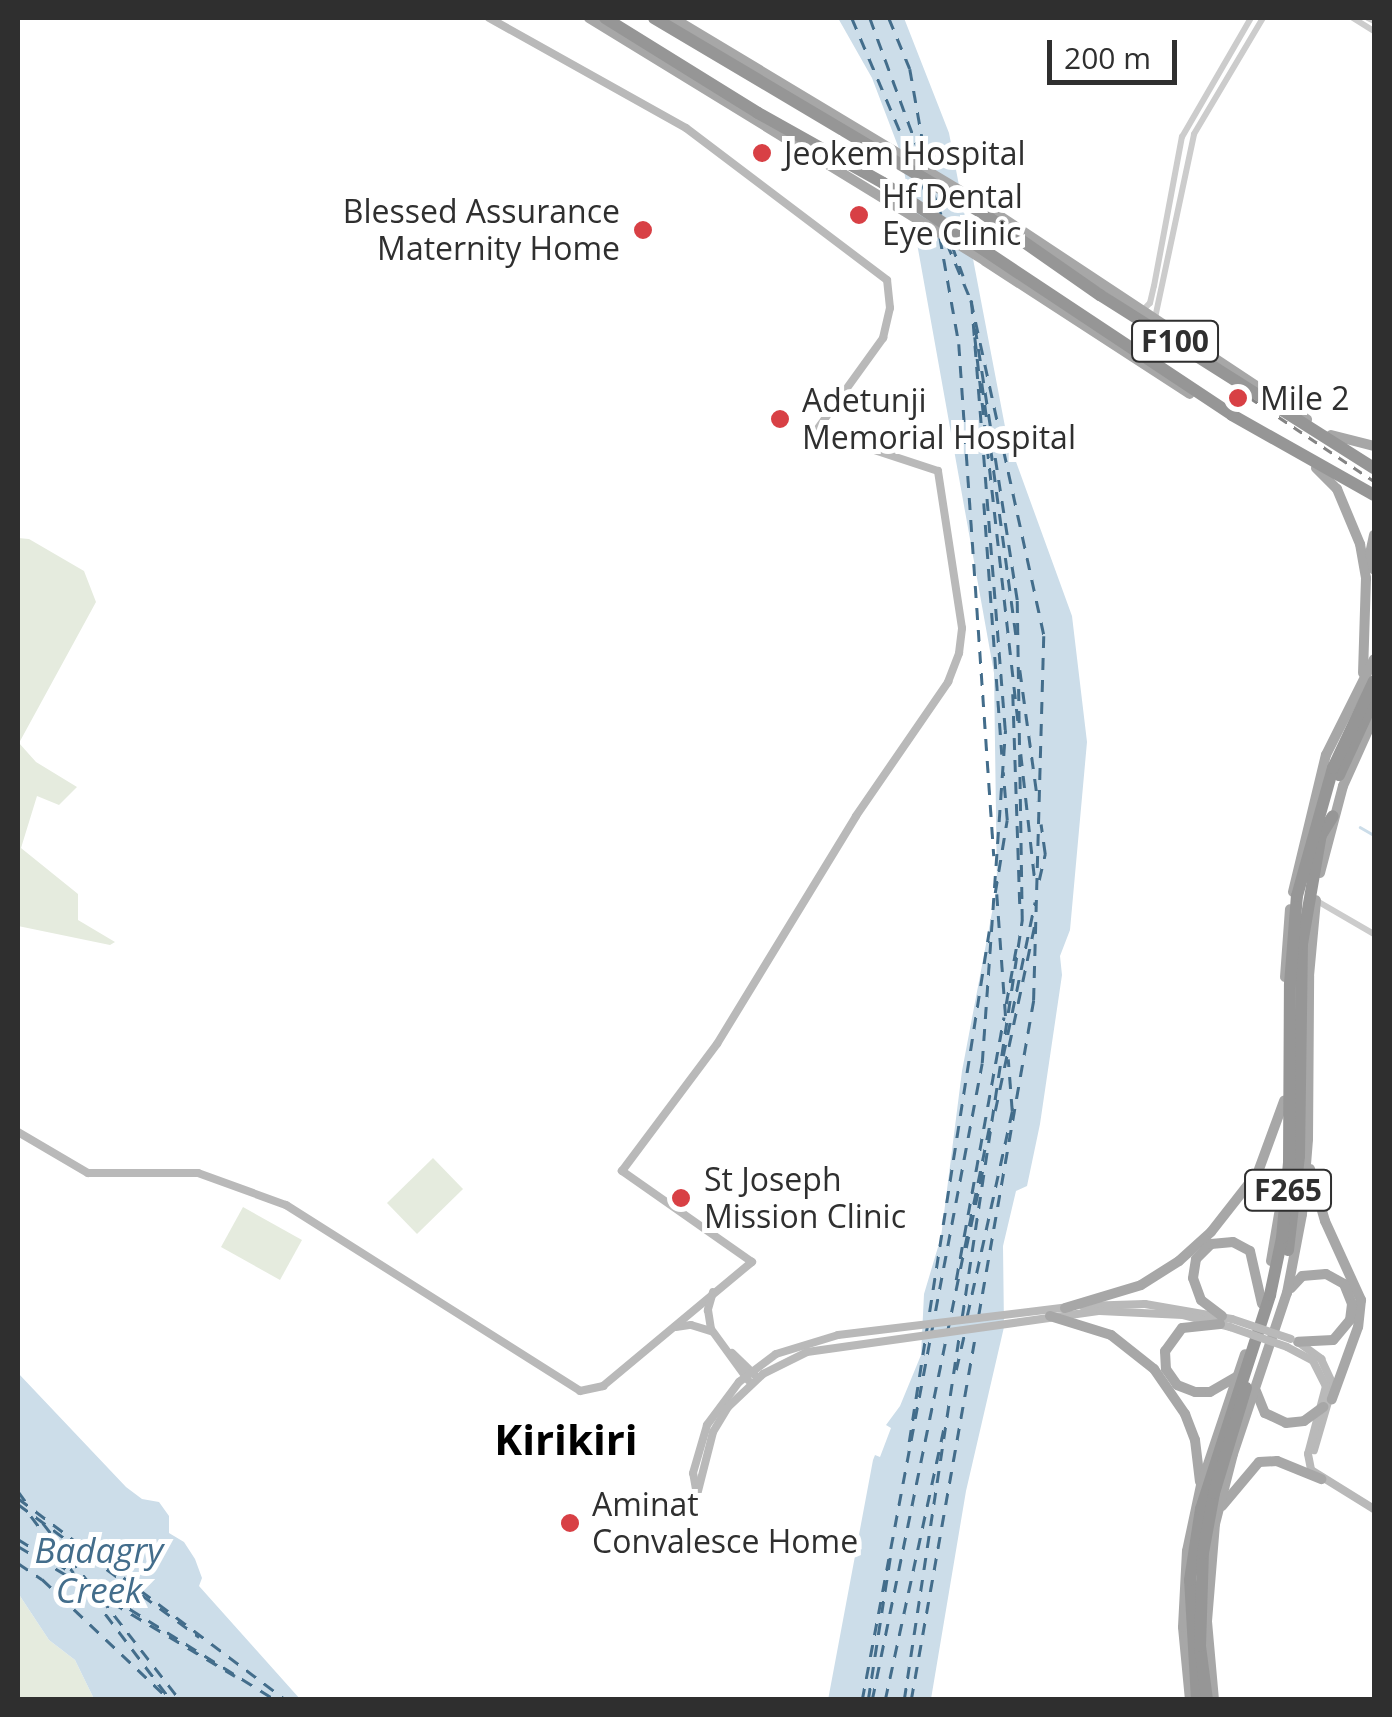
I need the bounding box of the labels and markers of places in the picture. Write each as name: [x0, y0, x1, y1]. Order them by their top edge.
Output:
place label: Jeokem Hospital: [784, 134, 1026, 172]
marker: Jeokem Hospital: [749, 140, 775, 166]
place label: Hf Dental Eye Clinic: [882, 178, 1023, 253]
place label: Blessed Assurance Maternity Home: [343, 193, 620, 268]
marker: Hf Dental Eye Clinic: [846, 202, 872, 228]
marker: Blessed Assurance Maternity Home: [630, 217, 656, 243]
place label: Mile 2: [1260, 379, 1350, 417]
place label: Adetunji Memorial Hospital: [802, 382, 1076, 457]
marker: Mile 2: [1225, 385, 1251, 411]
marker: Adetunji Memorial Hospital: [767, 406, 793, 432]
place label: St Joseph Mission Clinic: [704, 1161, 906, 1236]
marker: St Joseph Mission Clinic: [668, 1185, 694, 1211]
place label: Aminat Convalesce Home: [592, 1486, 858, 1561]
marker: Aminat Convalesce Home: [557, 1510, 583, 1536]

